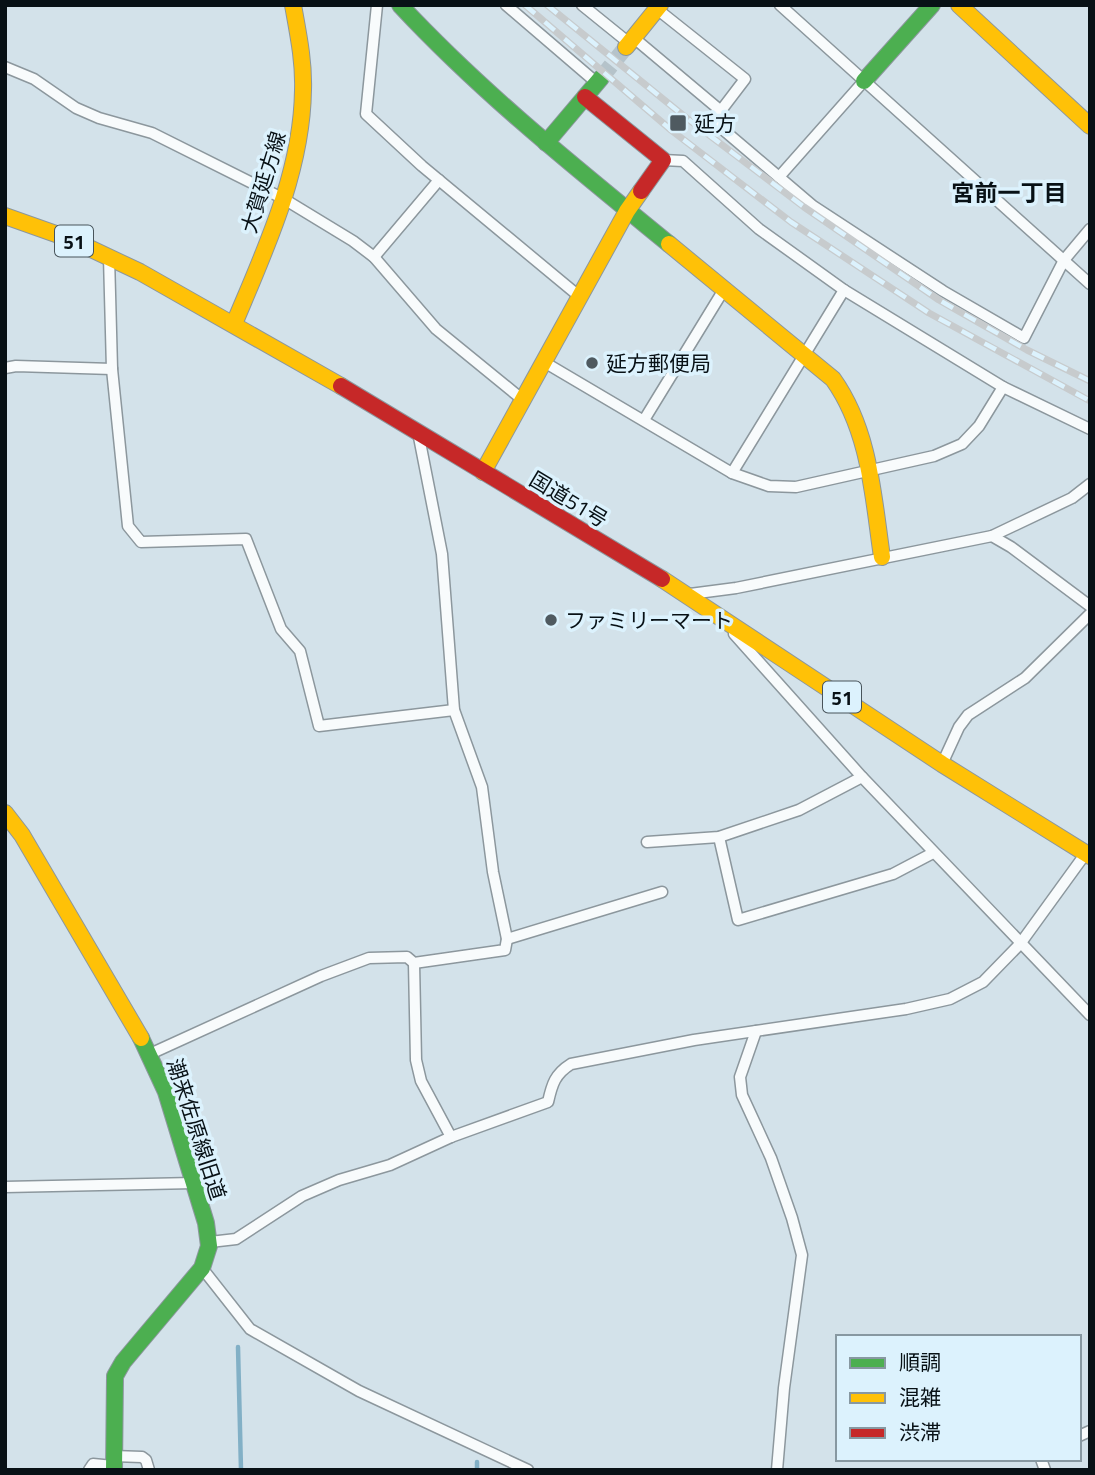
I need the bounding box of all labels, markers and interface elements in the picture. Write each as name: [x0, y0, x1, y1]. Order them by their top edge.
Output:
place label: 延方: [694, 107, 736, 139]
marker: 延方: [668, 113, 688, 133]
street label: 大賀延方線: [232, 127, 294, 237]
district label: 宮前一丁目: [952, 175, 1067, 210]
road number: 51: [55, 226, 93, 256]
place label: 延方郵便局: [606, 347, 711, 379]
marker: 延方郵便局: [584, 355, 600, 371]
street label: 国道51号: [524, 463, 614, 535]
place label: ファミリーマート: [565, 604, 733, 636]
marker: ファミリーマート: [543, 612, 559, 628]
road number: 51: [823, 682, 861, 712]
street label: 潮来佐原線旧道: [159, 1054, 235, 1204]
legend: [836, 1335, 1081, 1461]
text: 順調: [899, 1346, 941, 1378]
text: 混雑: [899, 1381, 941, 1413]
text: 渋滞: [899, 1416, 941, 1448]

